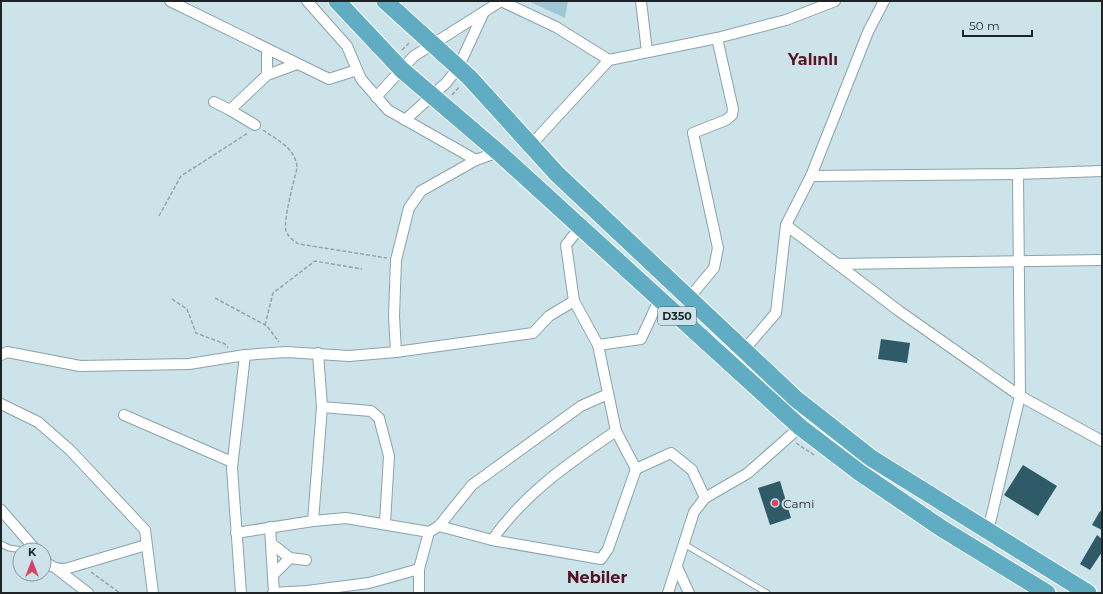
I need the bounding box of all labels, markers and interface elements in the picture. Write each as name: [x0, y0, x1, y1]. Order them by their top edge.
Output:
scale bar: [963, 12, 1032, 38]
text: 50 m: [969, 18, 1000, 33]
district label: Yalınlı: [787, 50, 838, 69]
road number: D350: [658, 307, 696, 325]
place label: Cami: [783, 496, 814, 511]
marker: Cami: [770, 498, 780, 508]
north arrow: [12, 542, 52, 582]
text: K: [28, 545, 37, 559]
district label: Nebiler: [567, 568, 627, 587]

